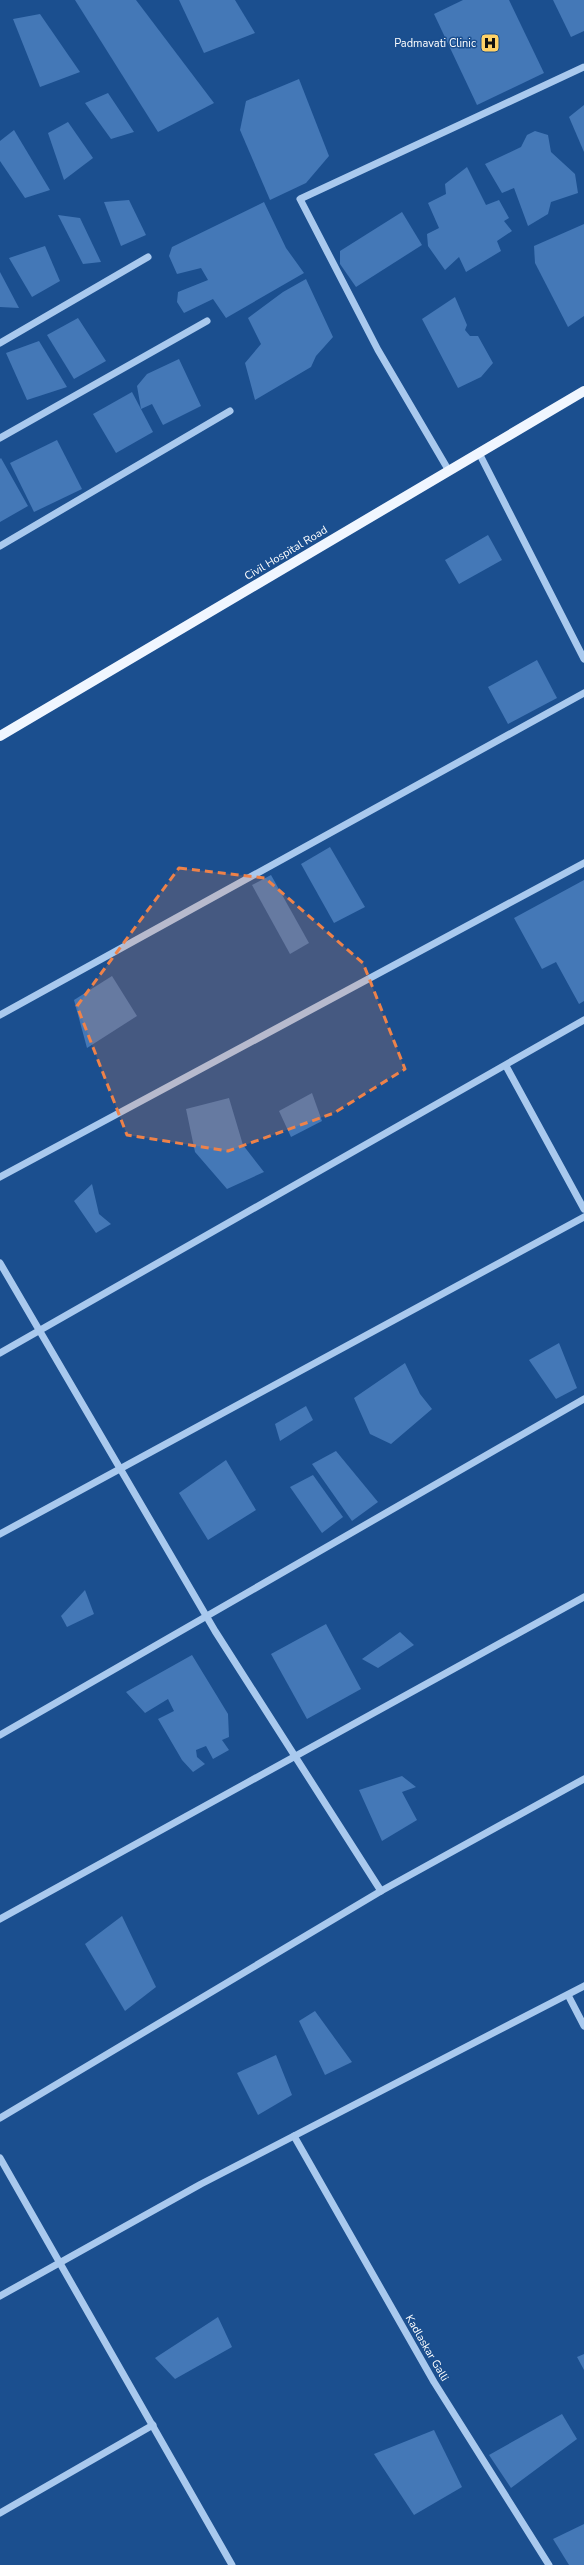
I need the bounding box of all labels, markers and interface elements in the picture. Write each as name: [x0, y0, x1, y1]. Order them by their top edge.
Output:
hospital icon: Padmavati Clinic: [479, 32, 501, 54]
place label: Padmavati Clinic: [394, 36, 476, 51]
street label: Civil Hospital Road: [242, 522, 330, 584]
street label: Kadlaskar Galli: [402, 2312, 452, 2384]

